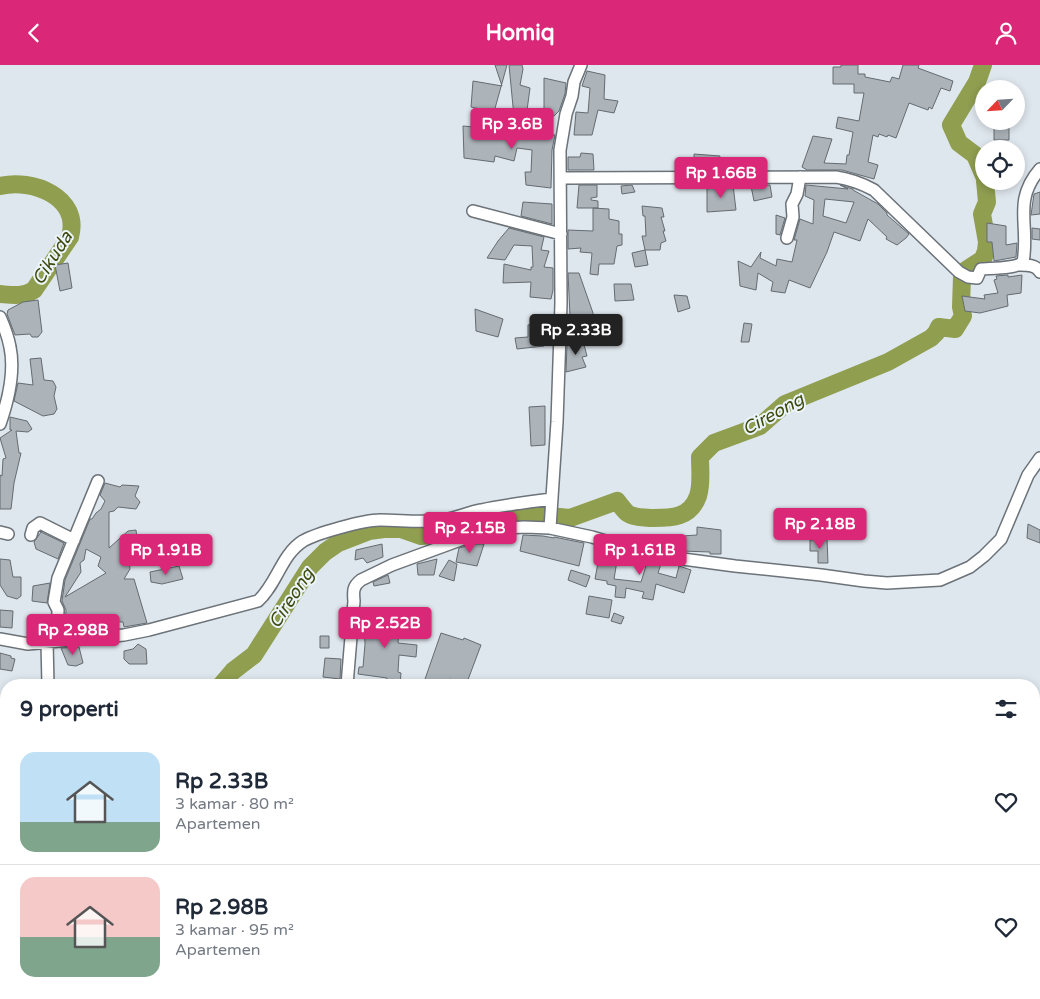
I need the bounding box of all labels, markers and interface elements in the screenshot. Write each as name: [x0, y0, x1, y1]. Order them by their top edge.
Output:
icon: back: [20, 19, 48, 47]
icon: person: [992, 19, 1020, 47]
text: Homiq: [485, 20, 555, 46]
north arrow: [975, 80, 1025, 130]
map controls: [975, 80, 1025, 190]
pin: Rp 3.6B: [466, 107, 558, 150]
text: Rp 3.6B: [482, 114, 543, 134]
button: locate: [975, 140, 1025, 190]
pin: Rp 1.66B: [669, 157, 773, 199]
text: Rp 1.66B: [685, 163, 757, 183]
water label: Cikuda: [27, 226, 77, 289]
pin: Rp 2.33B: [524, 313, 628, 356]
text: Rp 2.33B: [540, 320, 612, 340]
water label: Cireong: [738, 387, 809, 440]
pin: Rp 2.18B: [768, 507, 872, 550]
pin: Rp 2.15B: [418, 511, 522, 554]
text: Rp 2.18B: [784, 514, 856, 534]
text: Rp 2.15B: [434, 518, 506, 538]
pin: Rp 1.91B: [114, 533, 218, 576]
pin: Rp 1.61B: [588, 533, 692, 576]
text: Rp 1.91B: [130, 540, 202, 560]
text: Rp 1.61B: [604, 540, 676, 560]
water label: Cireong: [264, 563, 319, 632]
pin: Rp 2.52B: [333, 607, 437, 649]
pin: Rp 2.98B: [21, 613, 125, 656]
text: Rp 2.52B: [349, 613, 421, 633]
text: Rp 2.98B: [37, 620, 109, 640]
icon: filters: [992, 695, 1020, 723]
text: 9 properti: [20, 697, 119, 722]
text: Rp 2.33B: [175, 769, 268, 794]
icon: home: [60, 772, 120, 832]
icon: heart: [992, 788, 1020, 816]
text: 3 kamar · 80 m²: [175, 794, 294, 814]
text: Apartemen: [175, 814, 261, 834]
text: Rp 2.98B: [175, 895, 268, 920]
icon: home: [60, 897, 120, 957]
icon: heart: [992, 913, 1020, 941]
text: 3 kamar · 95 m²: [175, 920, 294, 940]
text: Apartemen: [175, 940, 261, 960]

